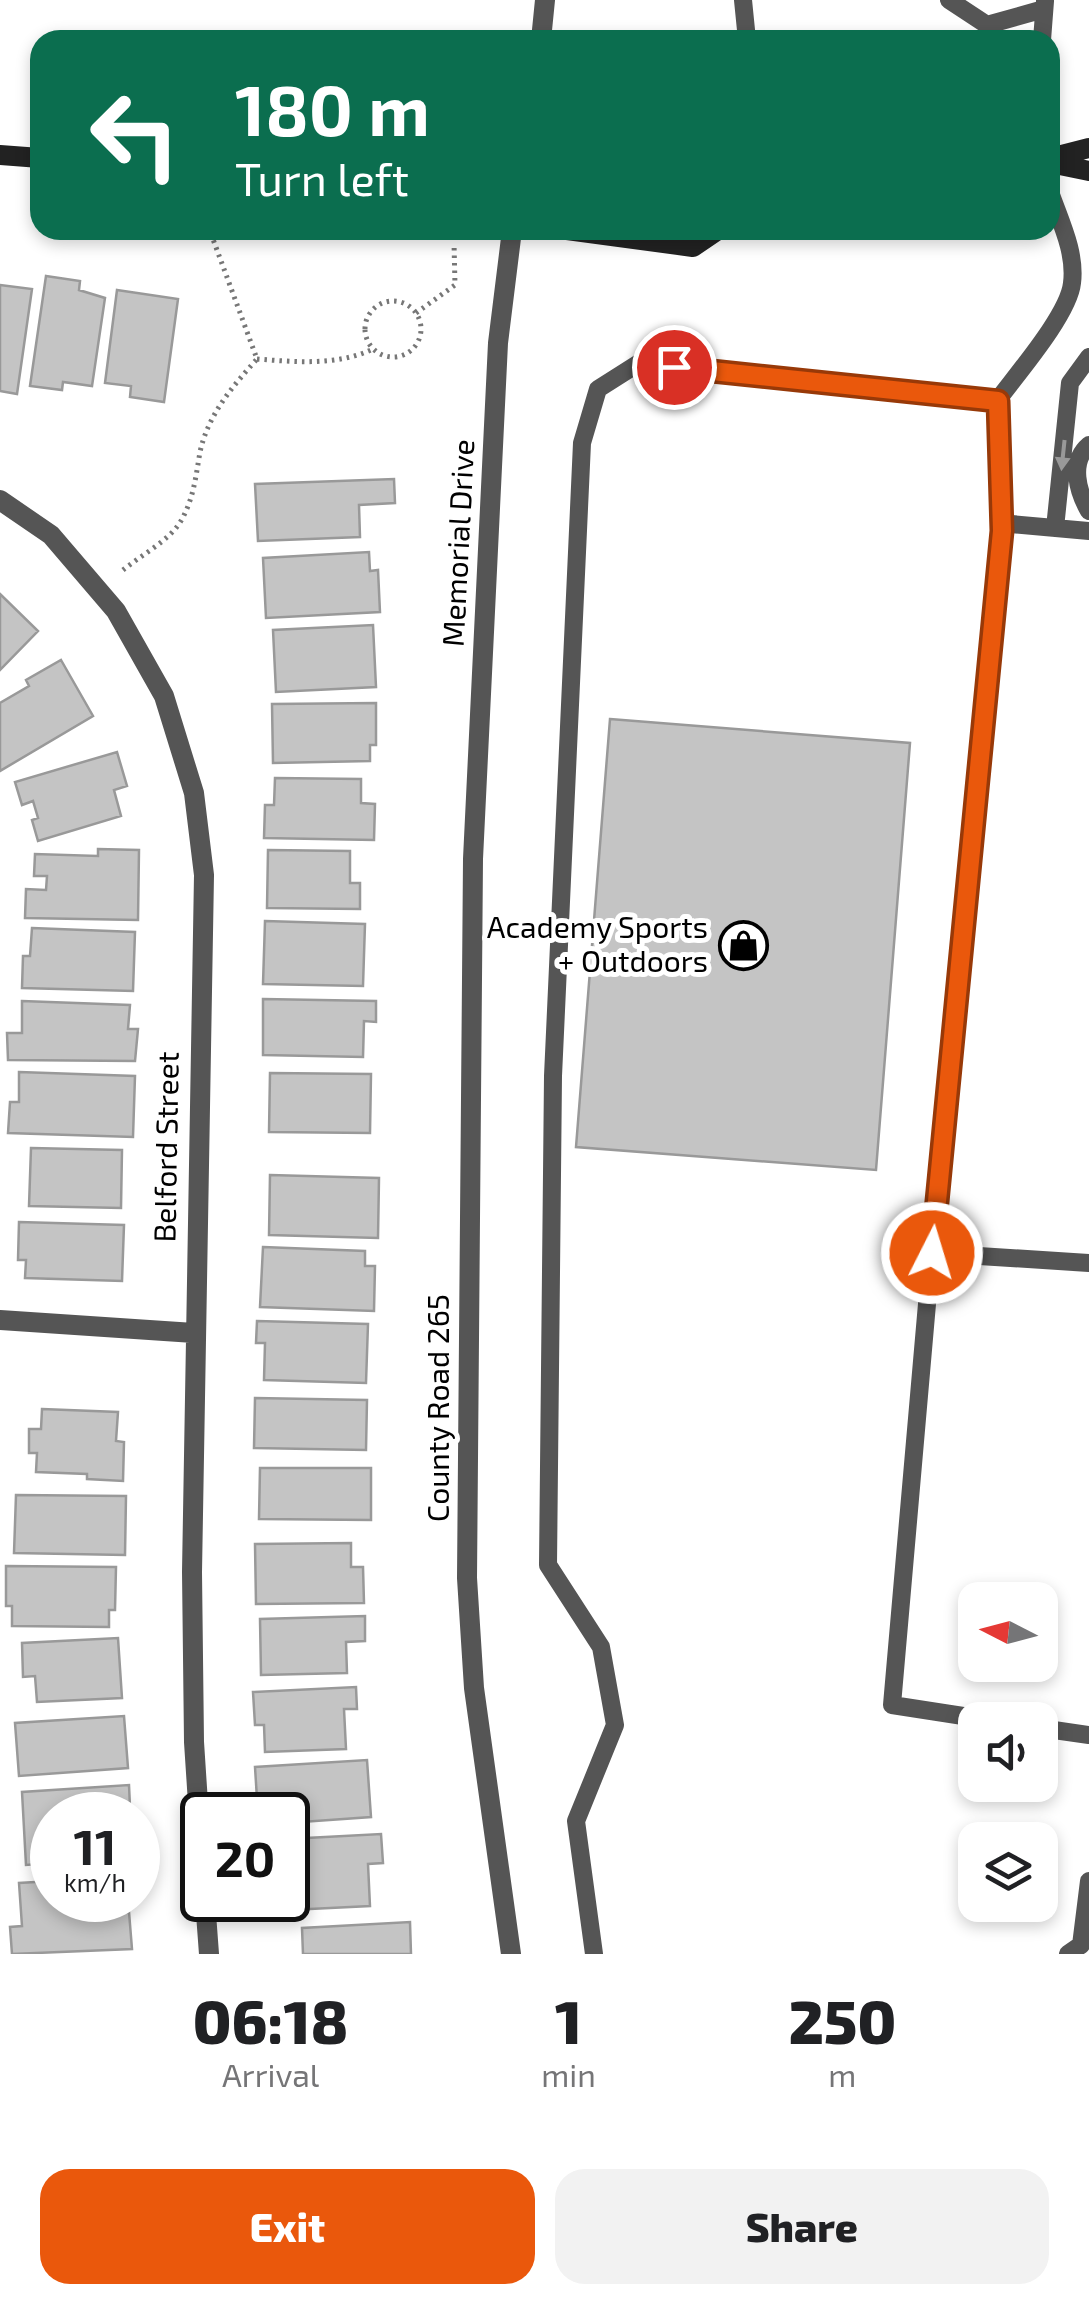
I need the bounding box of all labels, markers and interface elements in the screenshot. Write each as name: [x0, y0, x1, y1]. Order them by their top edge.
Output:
text: 180 m: [235, 66, 430, 150]
icon: left: [70, 70, 200, 200]
text: Turn left: [235, 151, 409, 205]
pin: [632, 325, 717, 410]
icon: arrive: [647, 340, 702, 395]
street label: Memorial Drive: [434, 438, 480, 648]
one-way arrow: [1054, 440, 1070, 472]
place label: Academy Sports + Outdoors: [487, 908, 708, 978]
shop icon: Academy Sports + Outdoors: [717, 919, 769, 971]
street label: Belford Street: [145, 1051, 185, 1243]
position arrow: [880, 1201, 984, 1305]
street label: County Road 265: [419, 1294, 455, 1522]
north arrow: [958, 1582, 1058, 1682]
map controls: [958, 1582, 1058, 1922]
button: sound: [958, 1702, 1058, 1802]
speed limit sign: 20: [180, 1792, 310, 1922]
text: 11: [73, 1815, 117, 1875]
button: layers: [958, 1822, 1058, 1922]
text: km/h: [64, 1867, 126, 1897]
text: 06:18: [193, 1984, 349, 2056]
text: 1: [555, 1984, 582, 2056]
text: 250: [788, 1984, 896, 2056]
text: Arrival: [222, 2055, 319, 2093]
text: min: [541, 2055, 596, 2093]
text: m: [828, 2055, 856, 2093]
button: Exit: [40, 2169, 535, 2284]
button: Share: [555, 2169, 1049, 2284]

